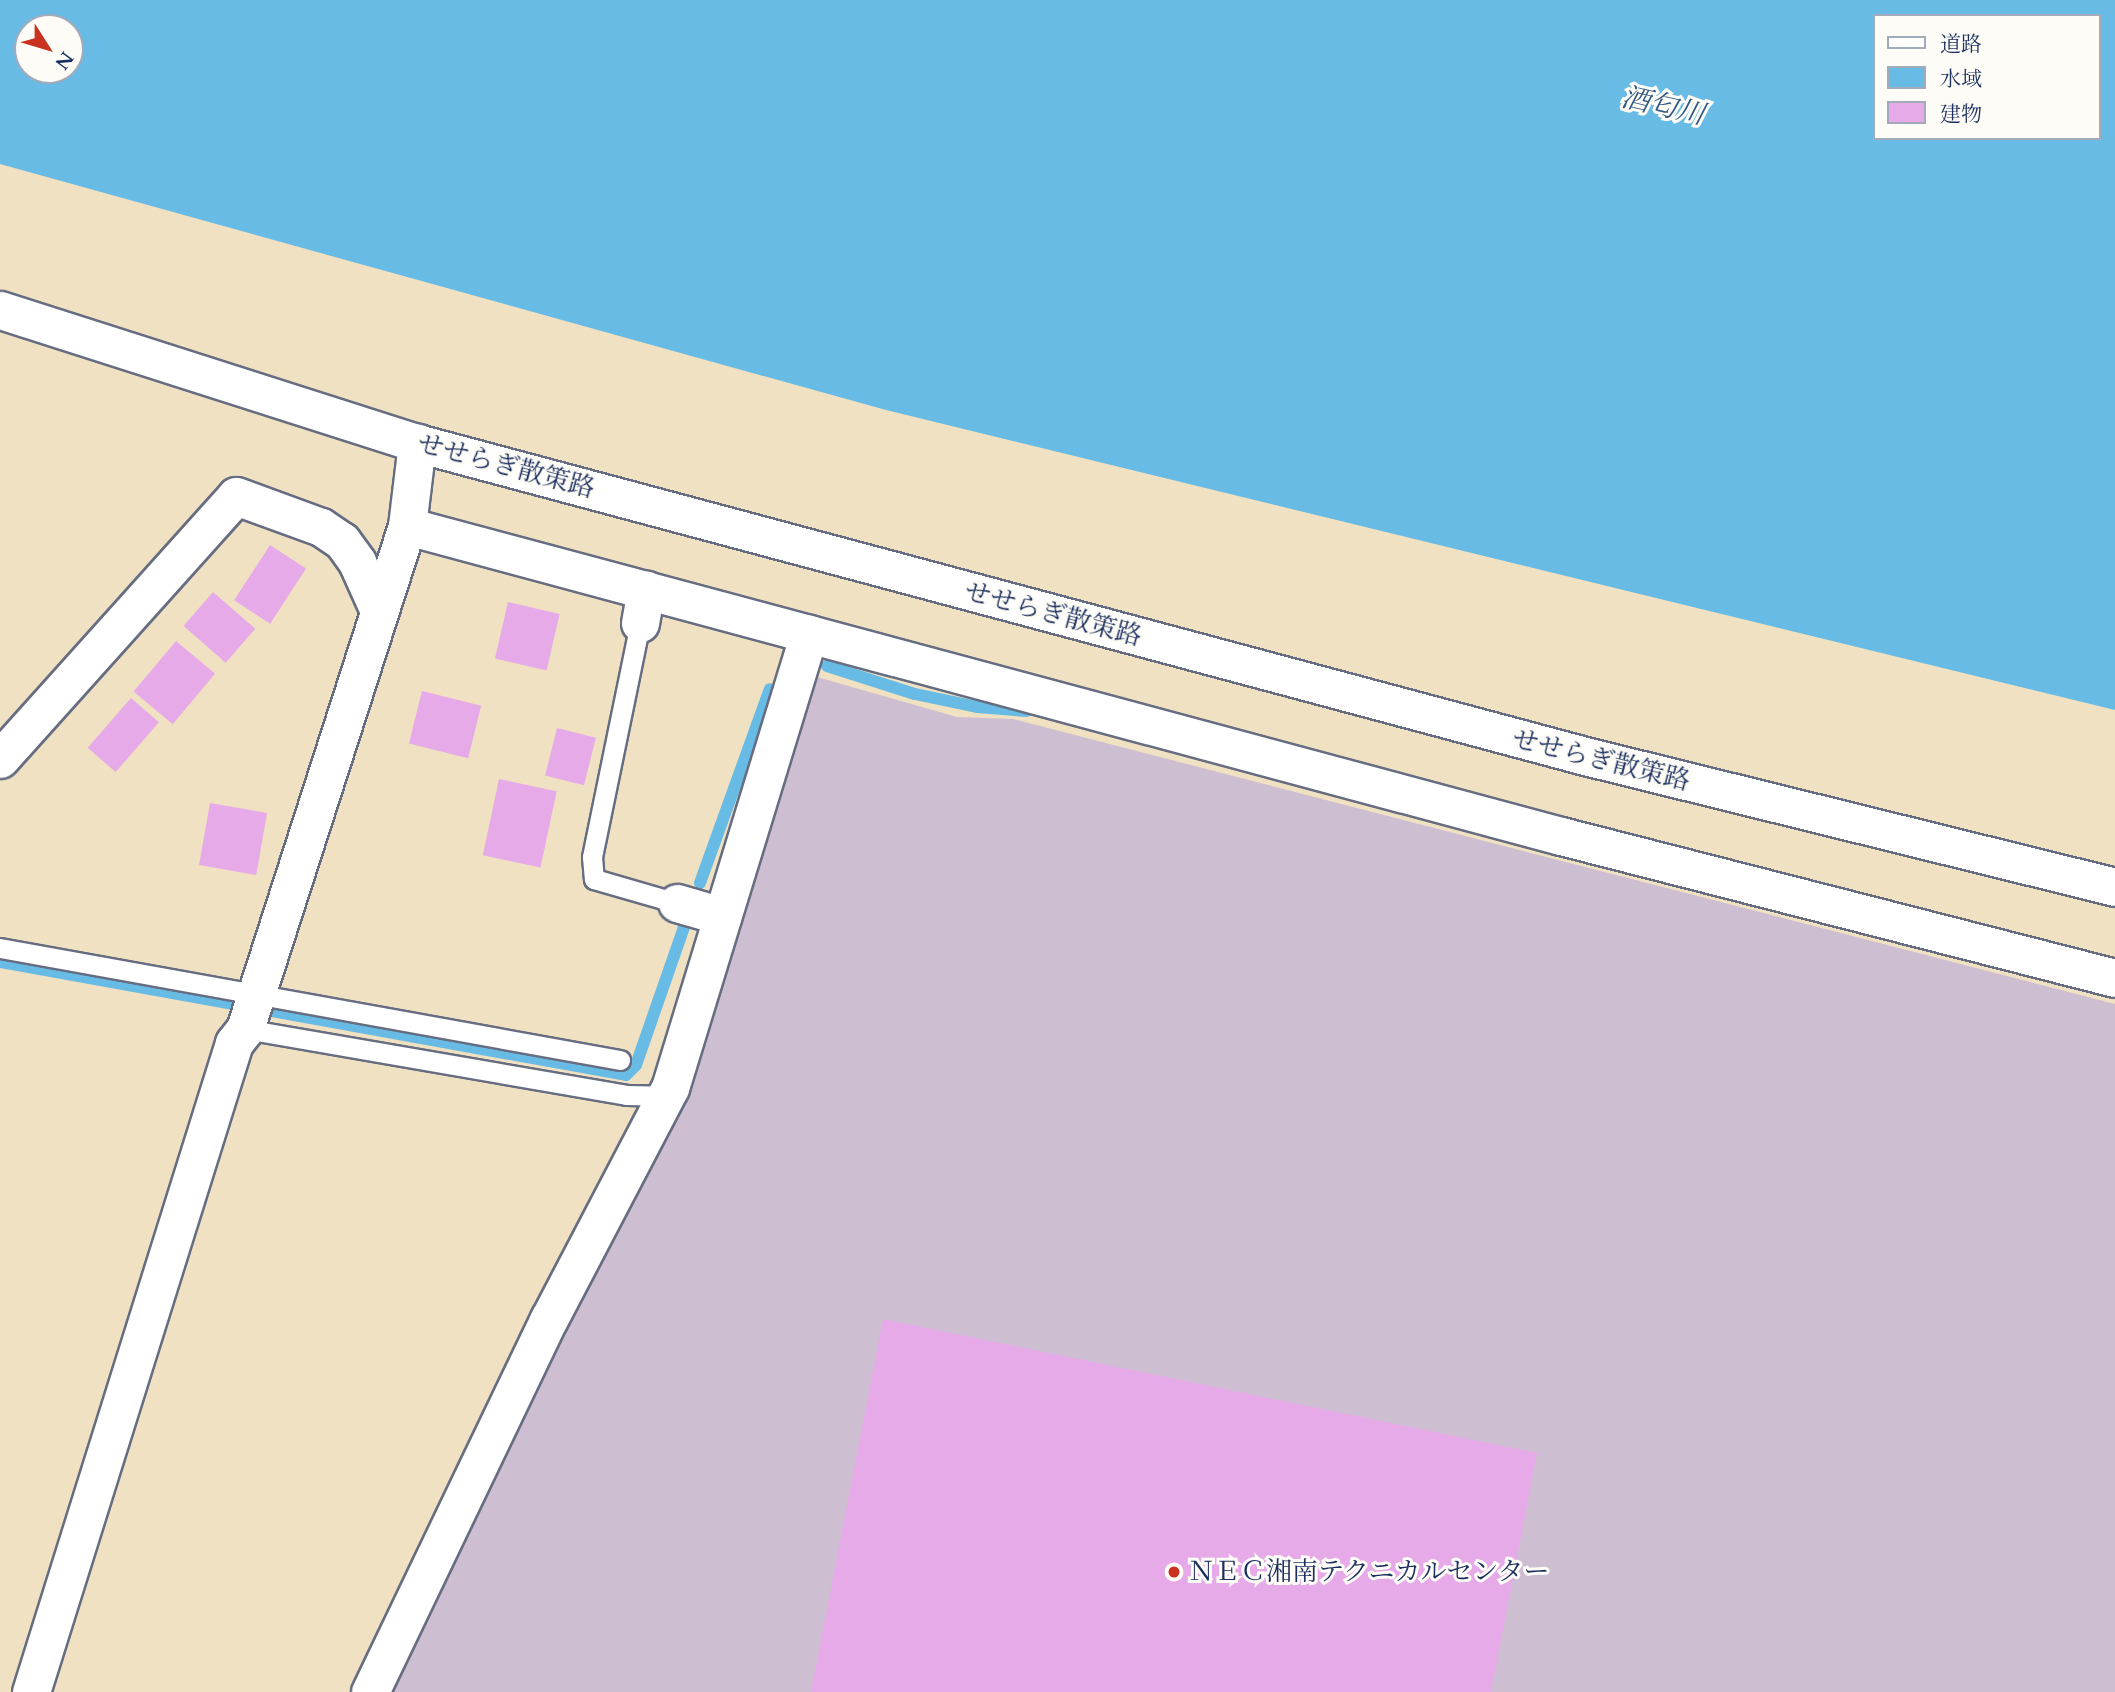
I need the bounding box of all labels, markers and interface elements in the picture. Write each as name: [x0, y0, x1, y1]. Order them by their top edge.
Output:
north arrow: [14, 14, 84, 84]
legend: [1874, 14, 2101, 140]
text: 道路: [1940, 30, 1982, 59]
text: N: [49, 46, 80, 75]
text: 水域: [1940, 65, 1982, 94]
water label: 酒匂川: [1618, 80, 1708, 132]
text: 建物: [1940, 100, 1982, 129]
street label: せせらぎ散策路: [414, 427, 598, 505]
street label: せせらぎ散策路: [961, 575, 1145, 653]
street label: せせらぎ散策路: [1509, 723, 1693, 797]
place label: ＮＥＣ湘南テクニカルセンター: [1188, 1556, 1552, 1588]
marker: ＮＥＣ湘南テクニカルセンター: [1166, 1564, 1182, 1580]

